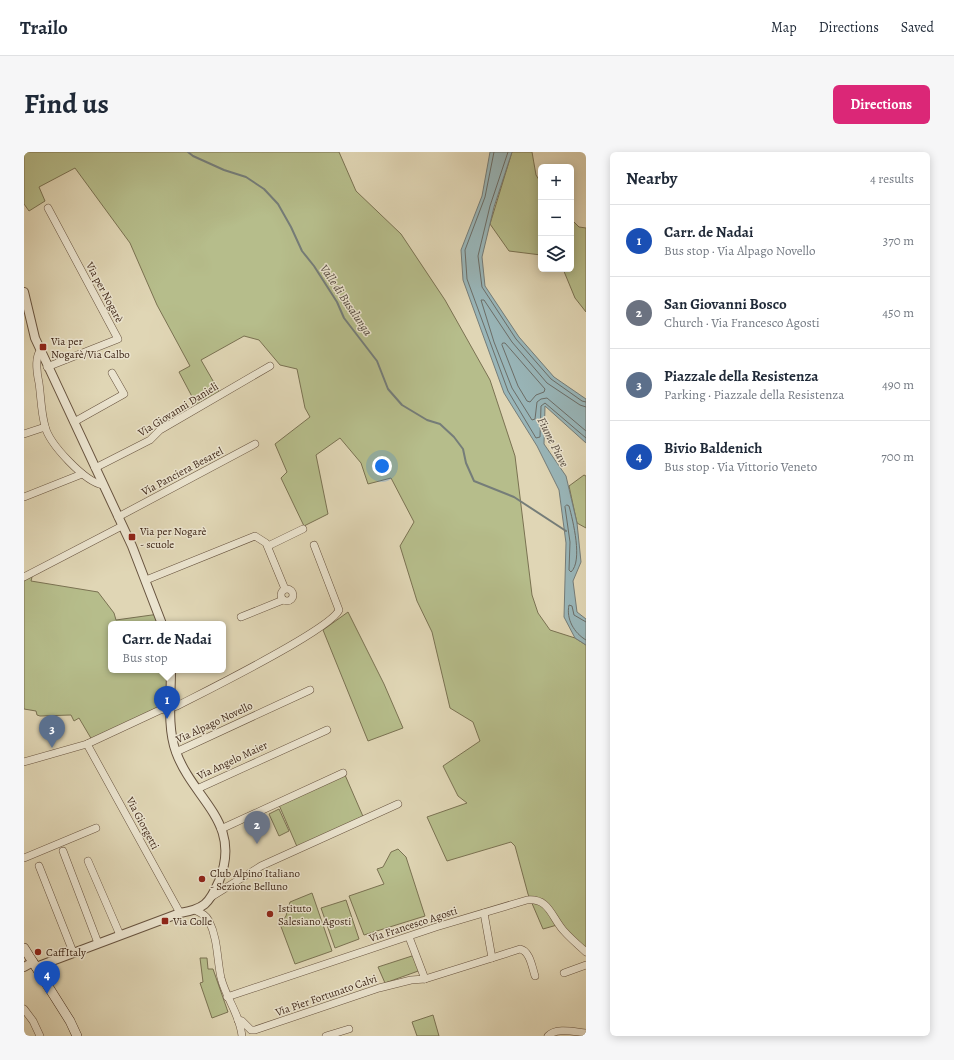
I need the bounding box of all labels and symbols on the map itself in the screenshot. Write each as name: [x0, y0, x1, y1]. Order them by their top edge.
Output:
street label: Via per Nogarè: [82, 258, 127, 325]
water label: Valle di Busalunga: [316, 261, 376, 339]
place label: Via per Nogarè/Via Calbo: [50, 334, 130, 362]
marker: Via per Nogarè/Via Calbo: [38, 342, 48, 352]
street label: Via Giovanni Danieli: [134, 379, 221, 441]
water label: Fiume Piave: [534, 414, 573, 470]
street label: Via Panciera Besarel: [138, 443, 226, 500]
your location: [372, 456, 392, 476]
place label: Via per Nogarè - scuole: [139, 524, 207, 552]
marker: Via per Nogarè - scuole: [127, 532, 137, 542]
pin: 1: [154, 686, 180, 719]
street label: Via Alpago Novello: [172, 698, 256, 747]
pin: 3: [39, 715, 65, 748]
street label: Via Angelo Maier: [194, 738, 270, 784]
street label: Via Giorgetti: [122, 793, 163, 852]
pin: 2: [244, 811, 270, 844]
place label: Club Alpino Italiano - Sezione Belluno: [210, 866, 300, 894]
marker: Club Alpino Italiano - Sezione Belluno: [197, 874, 207, 884]
place label: Istituto Salesiano Agosti: [278, 901, 351, 929]
street label: Via Francesco Agosti: [366, 903, 459, 946]
marker: Istituto Salesiano Agosti: [265, 909, 275, 919]
place label: Via Colle: [172, 914, 212, 929]
marker: Via Colle: [160, 916, 170, 926]
place label: CaffItaly: [46, 945, 86, 960]
marker: CaffItaly: [33, 947, 43, 957]
pin: 4: [34, 961, 60, 994]
street label: Via Pier Fortunato Calvi: [272, 971, 379, 1020]

